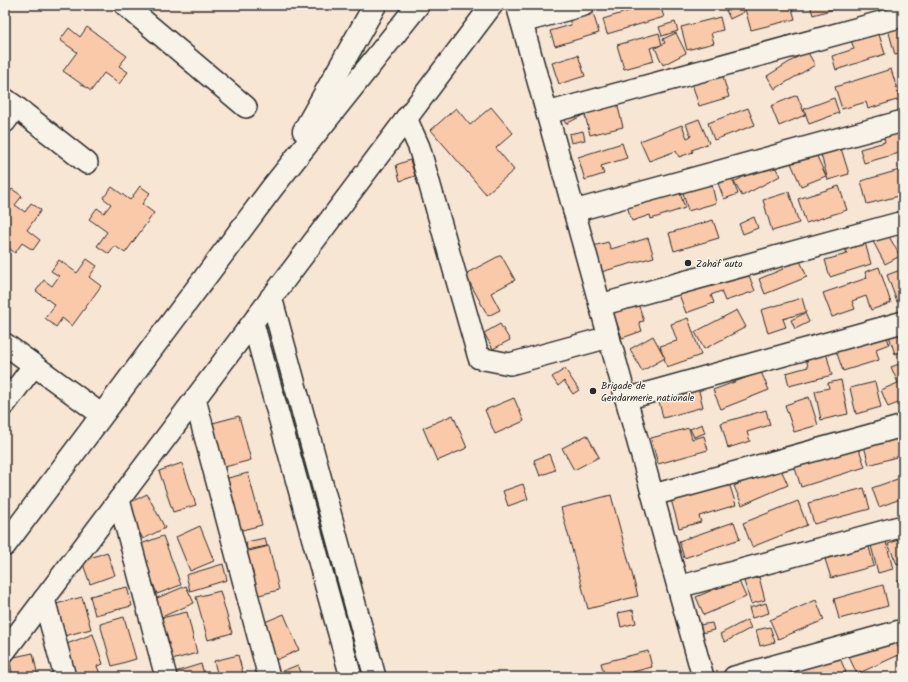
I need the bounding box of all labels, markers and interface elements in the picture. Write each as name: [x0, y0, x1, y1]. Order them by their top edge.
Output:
place label: Zahaf auto: [696, 256, 743, 272]
marker: Zahaf auto: [683, 258, 693, 268]
place label: Brigade de Gendarmerie nationale: [601, 378, 695, 406]
marker: Brigade de Gendarmerie nationale: [588, 386, 598, 396]

